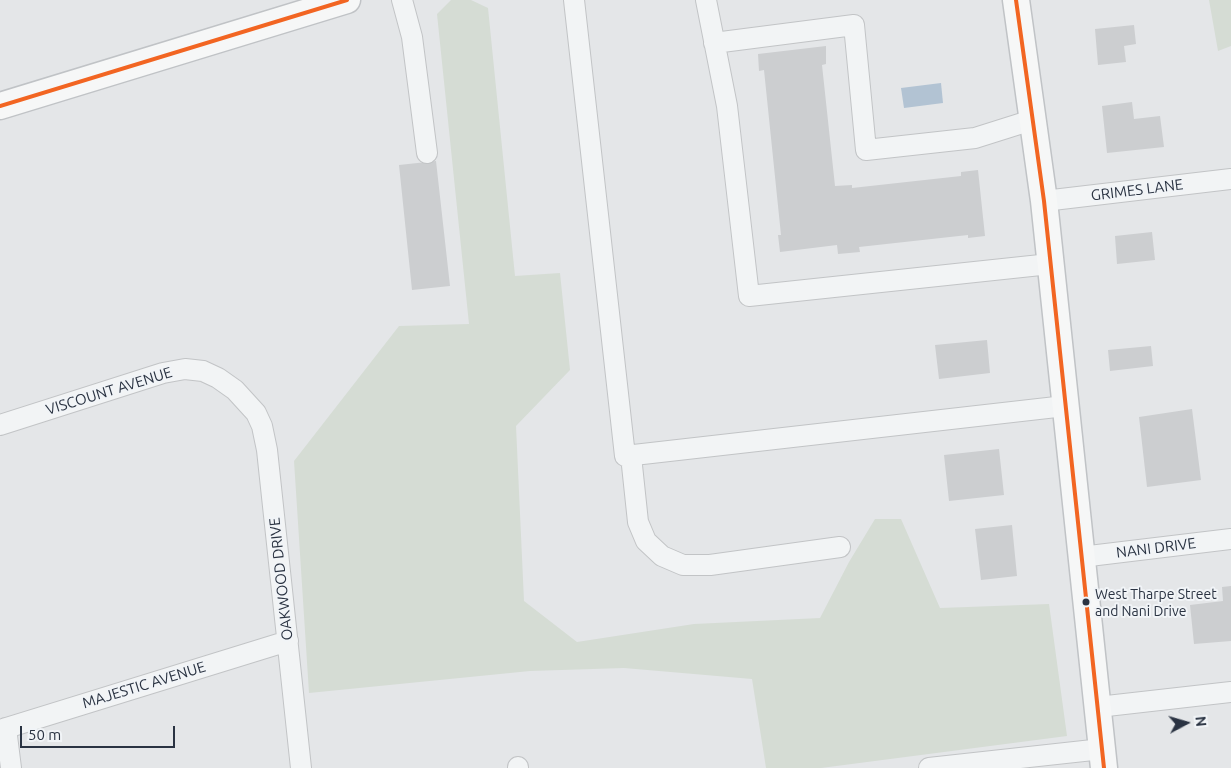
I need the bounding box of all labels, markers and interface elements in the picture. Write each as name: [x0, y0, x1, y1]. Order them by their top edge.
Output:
street label: GRIMES LANE: [1090, 175, 1184, 205]
street label: VISCOUNT AVENUE: [44, 363, 174, 419]
street label: OAKWOOD DRIVE: [266, 517, 296, 641]
street label: NANI DRIVE: [1115, 534, 1197, 562]
place label: West Tharpe Street and Nani Drive: [1095, 586, 1217, 618]
marker: West Tharpe Street and Nani Drive: [1081, 597, 1091, 607]
street label: MAJESTIC AVENUE: [80, 658, 208, 712]
north arrow: [1161, 698, 1211, 748]
text: N: [1192, 715, 1209, 727]
scale bar: [22, 716, 178, 748]
text: 50 m: [28, 726, 61, 743]

